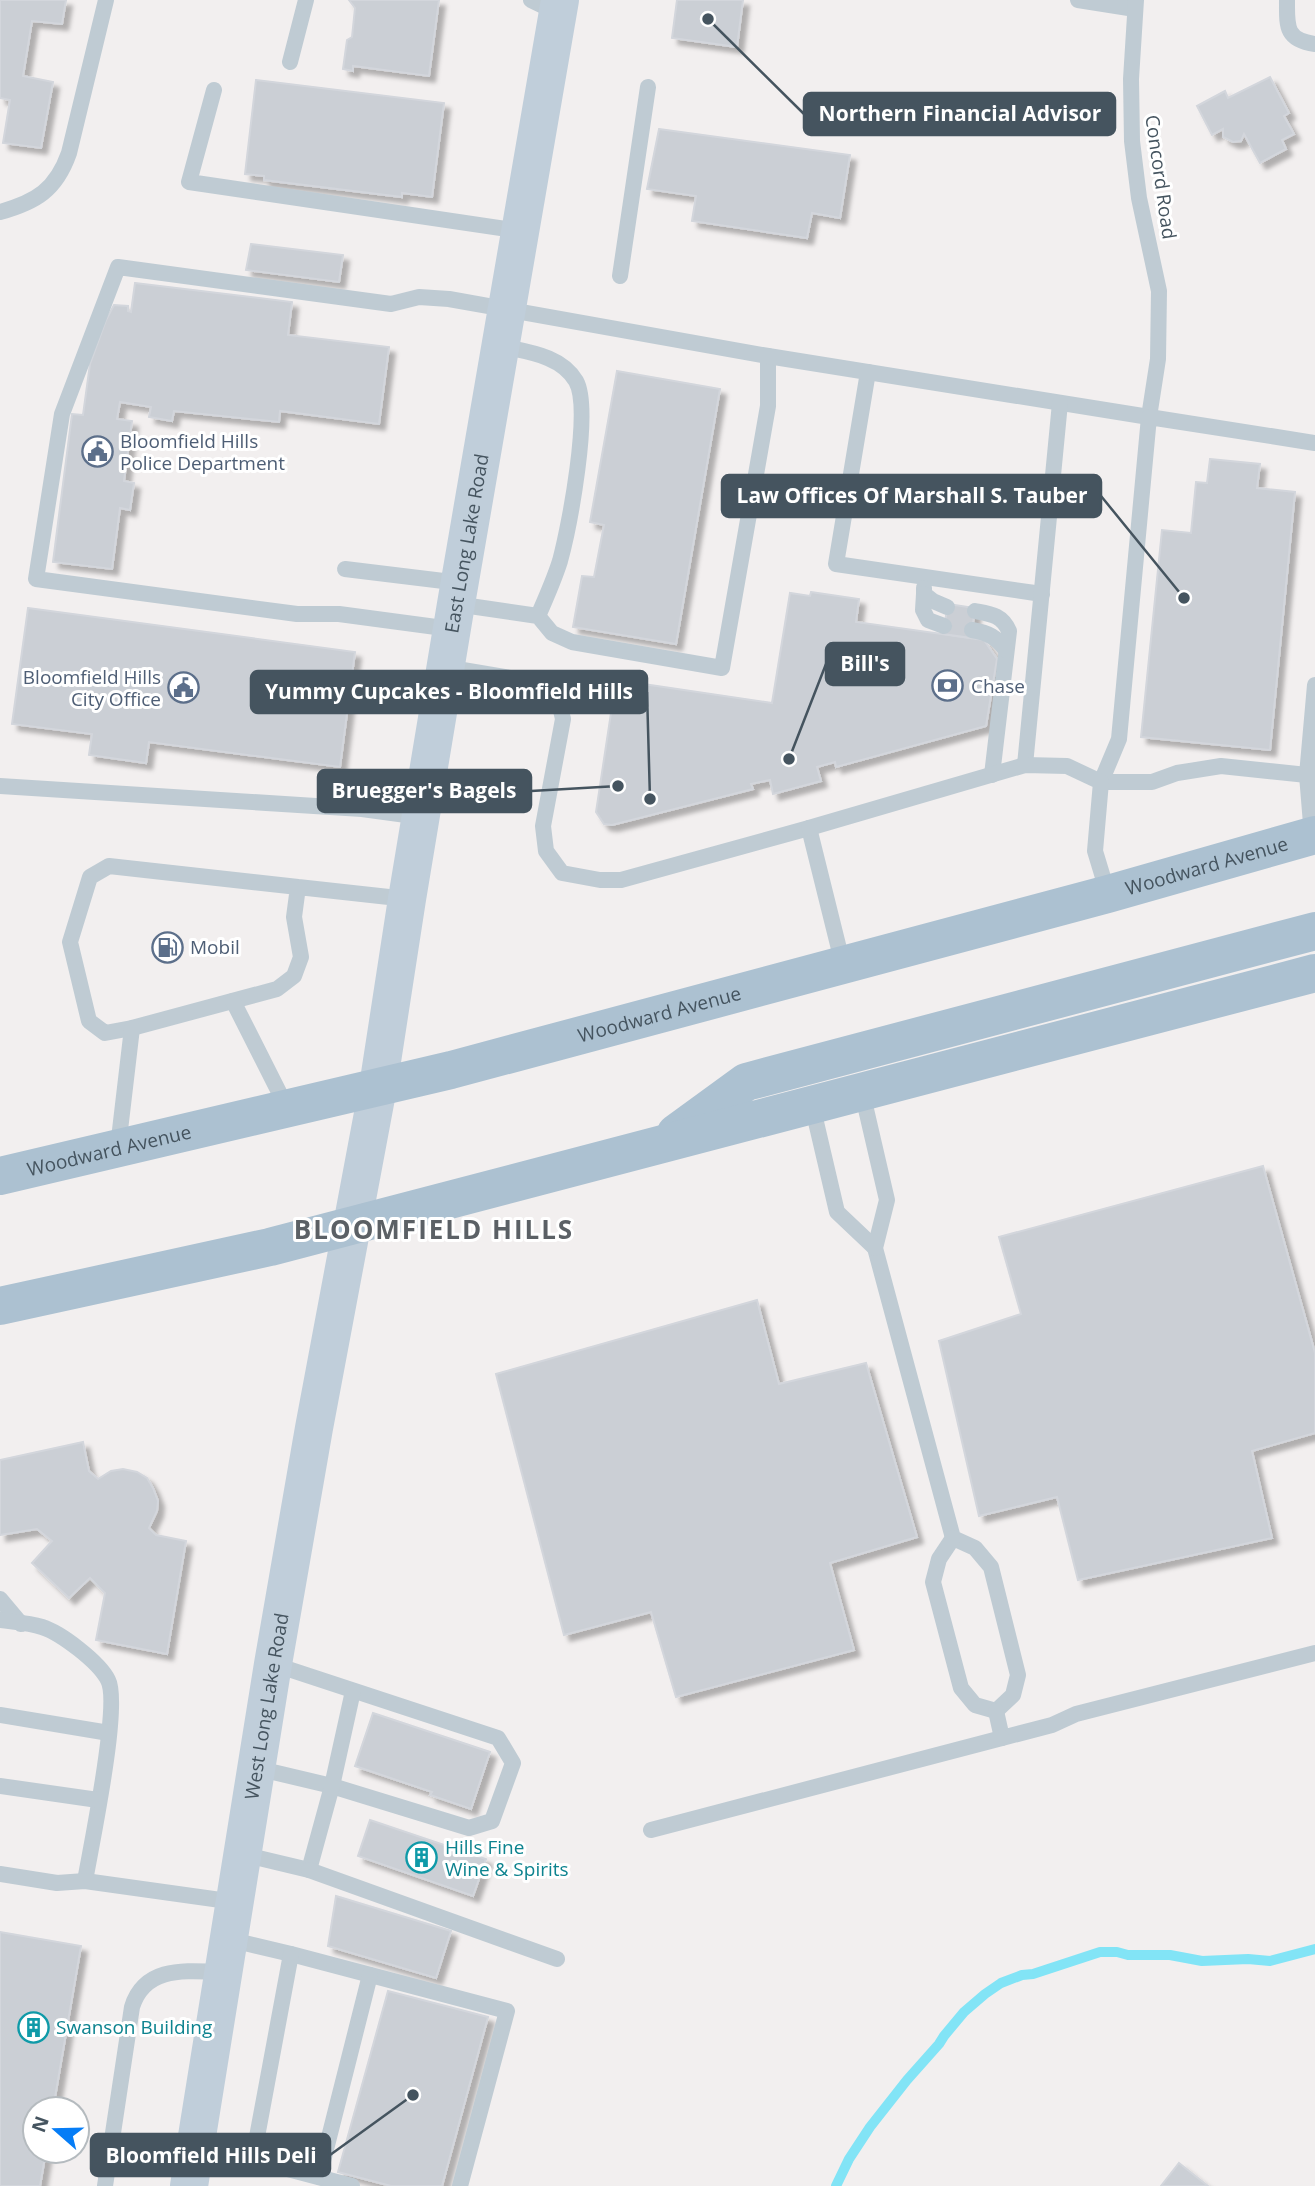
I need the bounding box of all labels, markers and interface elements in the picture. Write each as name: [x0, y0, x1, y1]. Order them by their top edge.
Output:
callout: Northern Financial Advisor: [804, 93, 1115, 135]
text: Northern Financial Advisor: [819, 99, 1102, 127]
street label: Concord Road: [1139, 113, 1183, 241]
place label: Bloomfield Hills Police Department: [120, 428, 285, 476]
public building icon: Bloomfield Hills Police Department: [80, 435, 114, 469]
street label: East Long Lake Road: [438, 452, 495, 635]
callout: Law Offices Of Marshall S. Tauber: [722, 475, 1101, 517]
text: Law Offices Of Marshall S. Tauber: [737, 481, 1088, 509]
callout: Bill's: [826, 643, 904, 685]
text: Bill's: [840, 649, 890, 677]
place label: Bloomfield Hills City Office: [23, 664, 161, 712]
bank icon: Chase: [931, 669, 965, 703]
public building icon: Bloomfield Hills City Office: [167, 671, 201, 705]
callout: Yummy Cupcakes - Bloomfield Hills: [251, 671, 647, 713]
place label: Chase: [971, 673, 1025, 699]
text: Yummy Cupcakes - Bloomfield Hills: [265, 677, 633, 705]
callout: Bruegger's Bagels: [318, 770, 531, 812]
text: Bruegger's Bagels: [332, 776, 516, 804]
street label: Woodward Avenue: [1122, 830, 1291, 901]
fuel station icon: Mobil: [150, 930, 184, 964]
place label: Mobil: [190, 934, 240, 960]
street label: Woodward Avenue: [575, 980, 744, 1048]
street label: Woodward Avenue: [24, 1119, 194, 1182]
district label: BLOOMFIELD HILLS: [294, 1211, 574, 1247]
street label: West Long Lake Road: [238, 1611, 295, 1801]
place label: Hills Fine Wine & Spirits: [445, 1834, 569, 1882]
building icon: Hills Fine Wine & Spirits: [405, 1841, 439, 1875]
building icon: Swanson Building: [16, 2010, 50, 2044]
place label: Swanson Building: [56, 2014, 212, 2040]
north arrow: [21, 2095, 91, 2165]
text: N: [25, 2112, 55, 2136]
callout: Bloomfield Hills Deli: [91, 2134, 330, 2176]
text: Bloomfield Hills Deli: [105, 2141, 317, 2169]

